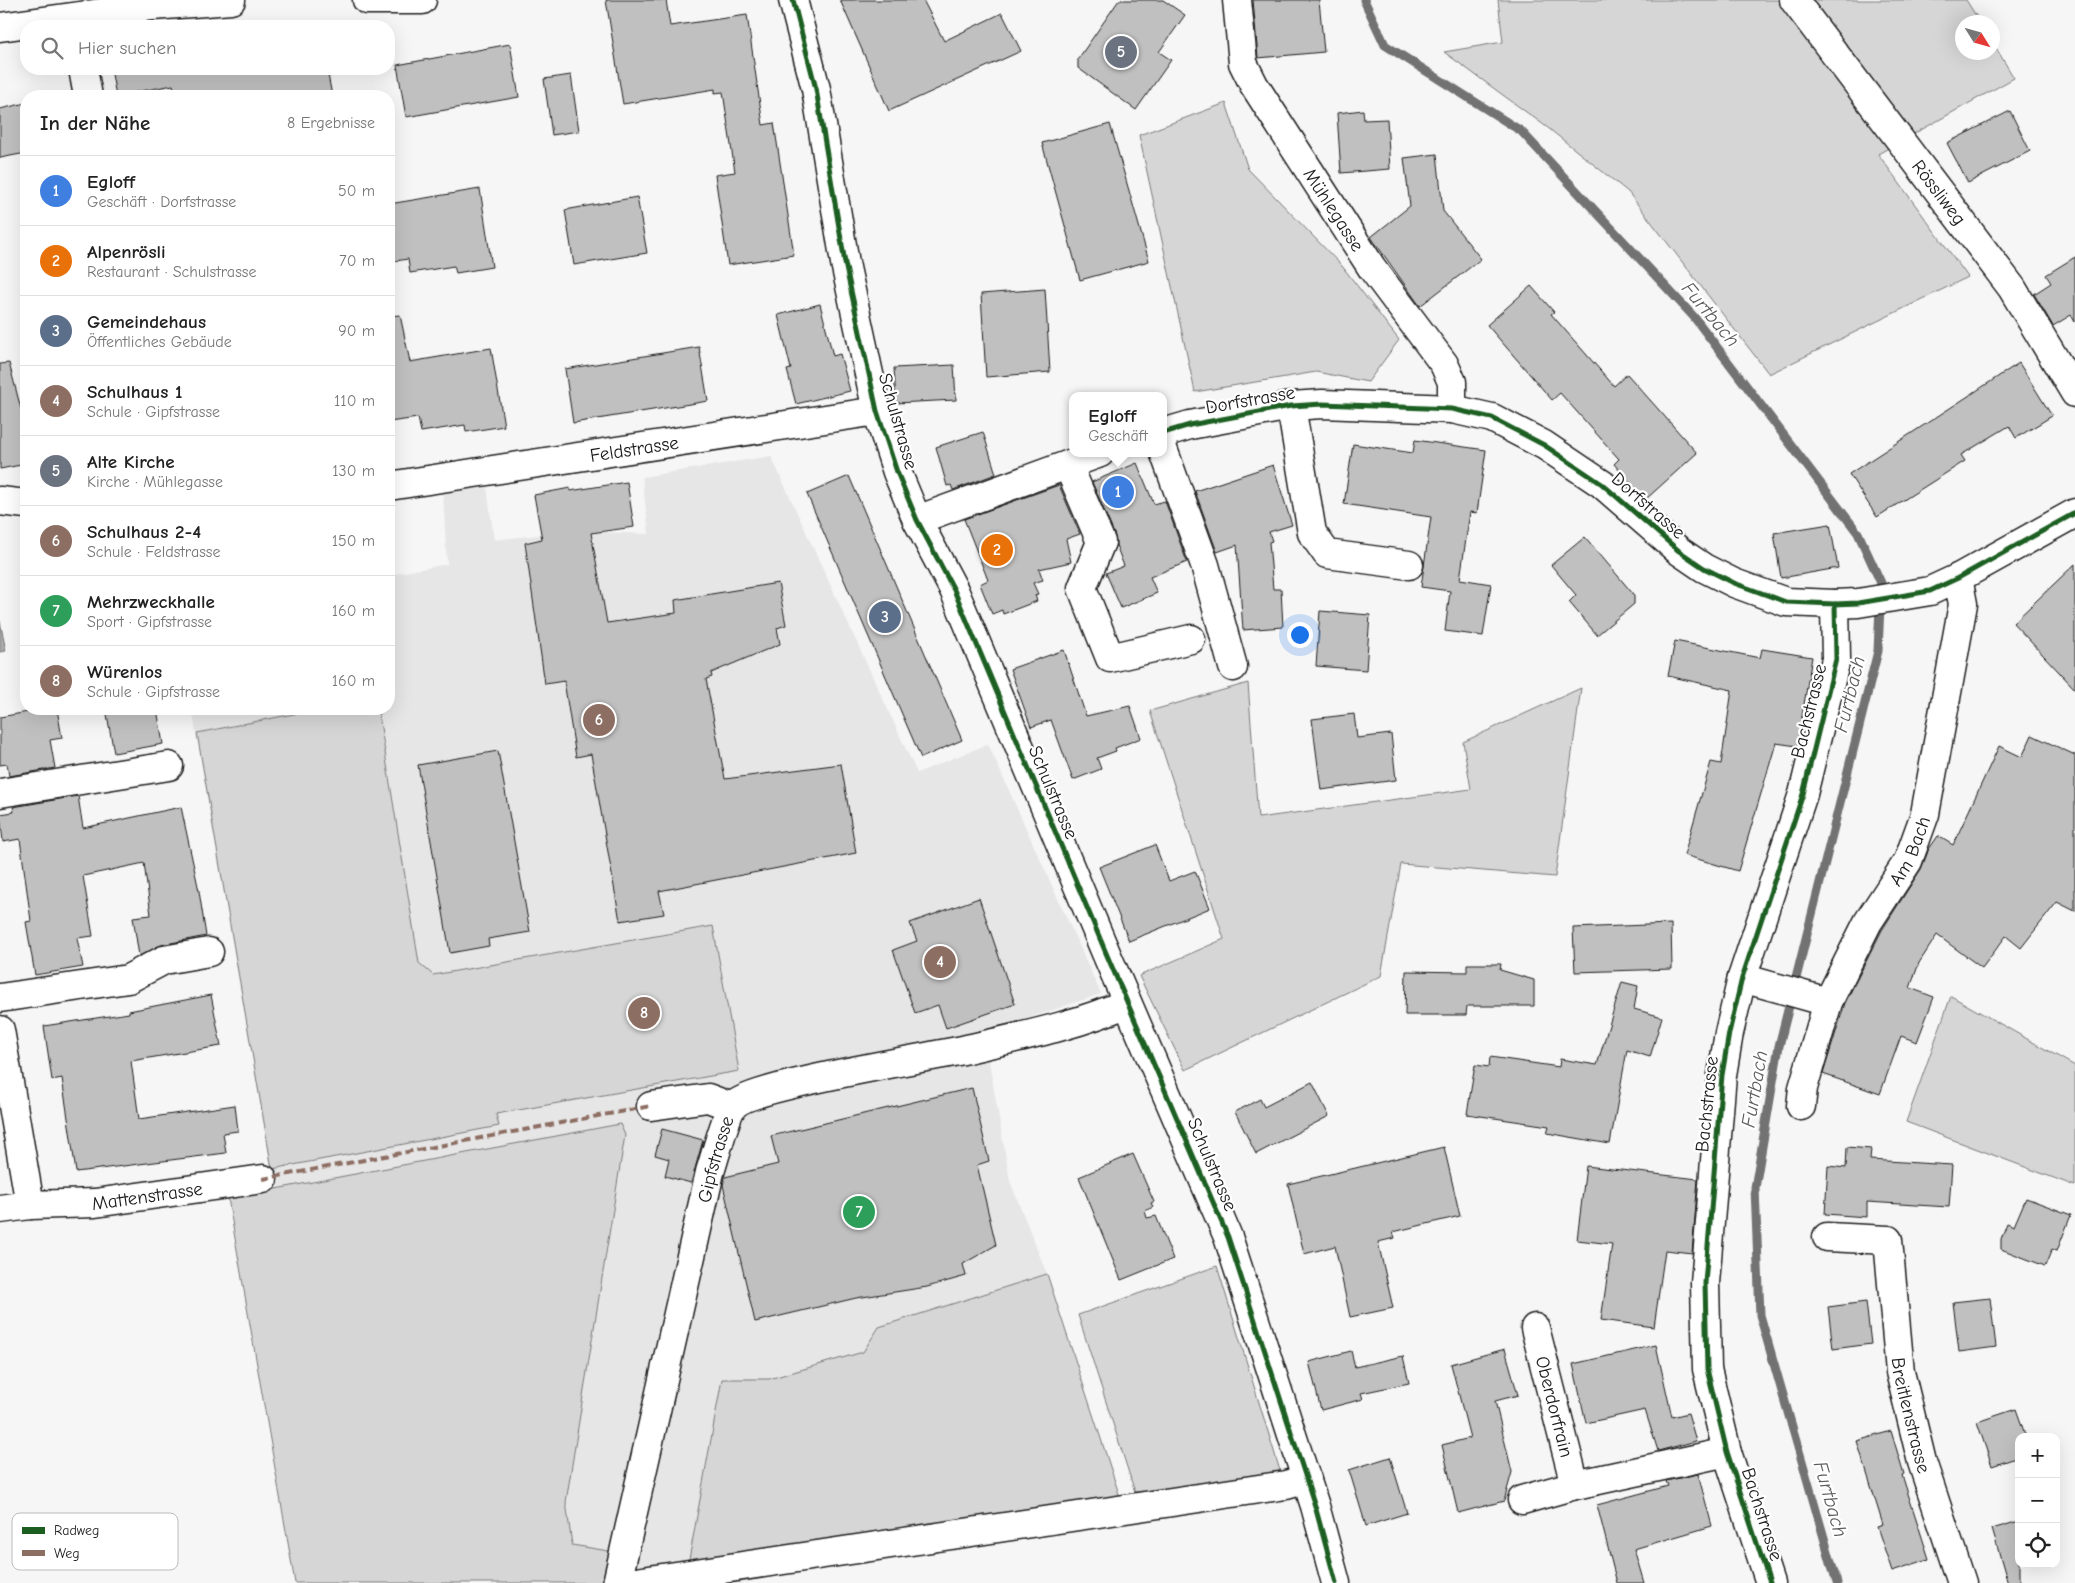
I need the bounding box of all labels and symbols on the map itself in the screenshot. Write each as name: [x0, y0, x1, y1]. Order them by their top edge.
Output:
north arrow: [1955, 15, 2000, 60]
pin: 5: [1105, 33, 1137, 71]
street label: Rössliweg: [1907, 156, 1970, 230]
street label: Mühlegasse: [1299, 164, 1368, 256]
water label: Furtbach: [1677, 277, 1744, 351]
street label: Schulstrasse: [874, 371, 922, 472]
street label: Dorfstrasse: [1204, 381, 1297, 419]
street label: Feldstrasse: [588, 432, 680, 467]
street label: Dorfstrasse: [1607, 468, 1690, 544]
pin: 1: [1102, 473, 1134, 511]
pin: 2: [981, 531, 1013, 569]
pin: 3: [869, 598, 901, 636]
your location: [1287, 622, 1313, 648]
water label: Furtbach: [1829, 654, 1870, 735]
street label: Bachstrasse: [1787, 662, 1831, 761]
pin: 6: [583, 701, 615, 739]
street label: Schulstrasse: [1024, 742, 1083, 842]
street label: Am Bach: [1885, 813, 1935, 890]
pin: 4: [924, 943, 956, 981]
pin: 8: [628, 994, 660, 1032]
water label: Furtbach: [1736, 1049, 1773, 1129]
street label: Bachstrasse: [1691, 1055, 1723, 1153]
street label: Gipfstrasse: [693, 1113, 739, 1205]
street label: Schulstrasse: [1183, 1114, 1242, 1214]
street label: Mattenstrasse: [90, 1178, 204, 1215]
pin: 7: [843, 1193, 875, 1231]
street label: Oberdorfrain: [1531, 1354, 1577, 1460]
street label: Breitlenstrasse: [1887, 1356, 1935, 1476]
water label: Furtbach: [1809, 1459, 1852, 1540]
street label: Bachstrasse: [1737, 1465, 1787, 1564]
legend: [12, 1513, 178, 1570]
text: Radweg: [54, 1522, 99, 1539]
text: Weg: [54, 1545, 80, 1562]

